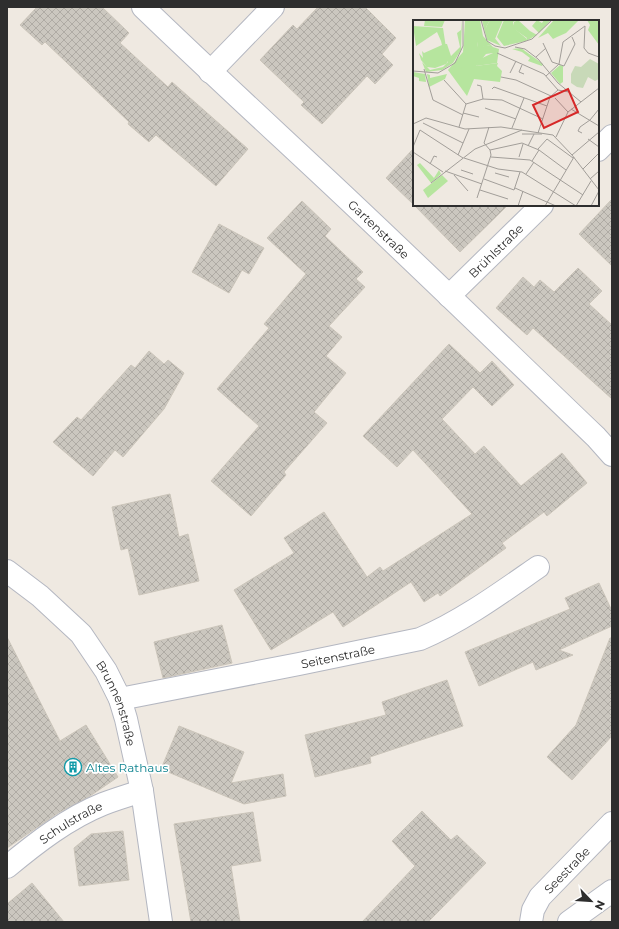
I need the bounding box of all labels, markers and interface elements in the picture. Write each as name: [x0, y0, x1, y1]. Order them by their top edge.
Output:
inset map: [413, 20, 599, 206]
street label: Gartenstraße: [345, 196, 413, 262]
street label: Brühlstraße: [465, 220, 526, 281]
street label: Seitenstraße: [299, 641, 376, 671]
street label: Brunnenstraße: [93, 657, 139, 747]
building icon: Altes Rathaus: [63, 757, 83, 777]
place label: Altes Rathaus: [86, 760, 168, 775]
street label: Schulstraße: [36, 798, 104, 847]
street label: Seestraße: [540, 843, 593, 896]
north arrow: [571, 881, 611, 921]
text: N: [592, 898, 608, 912]

